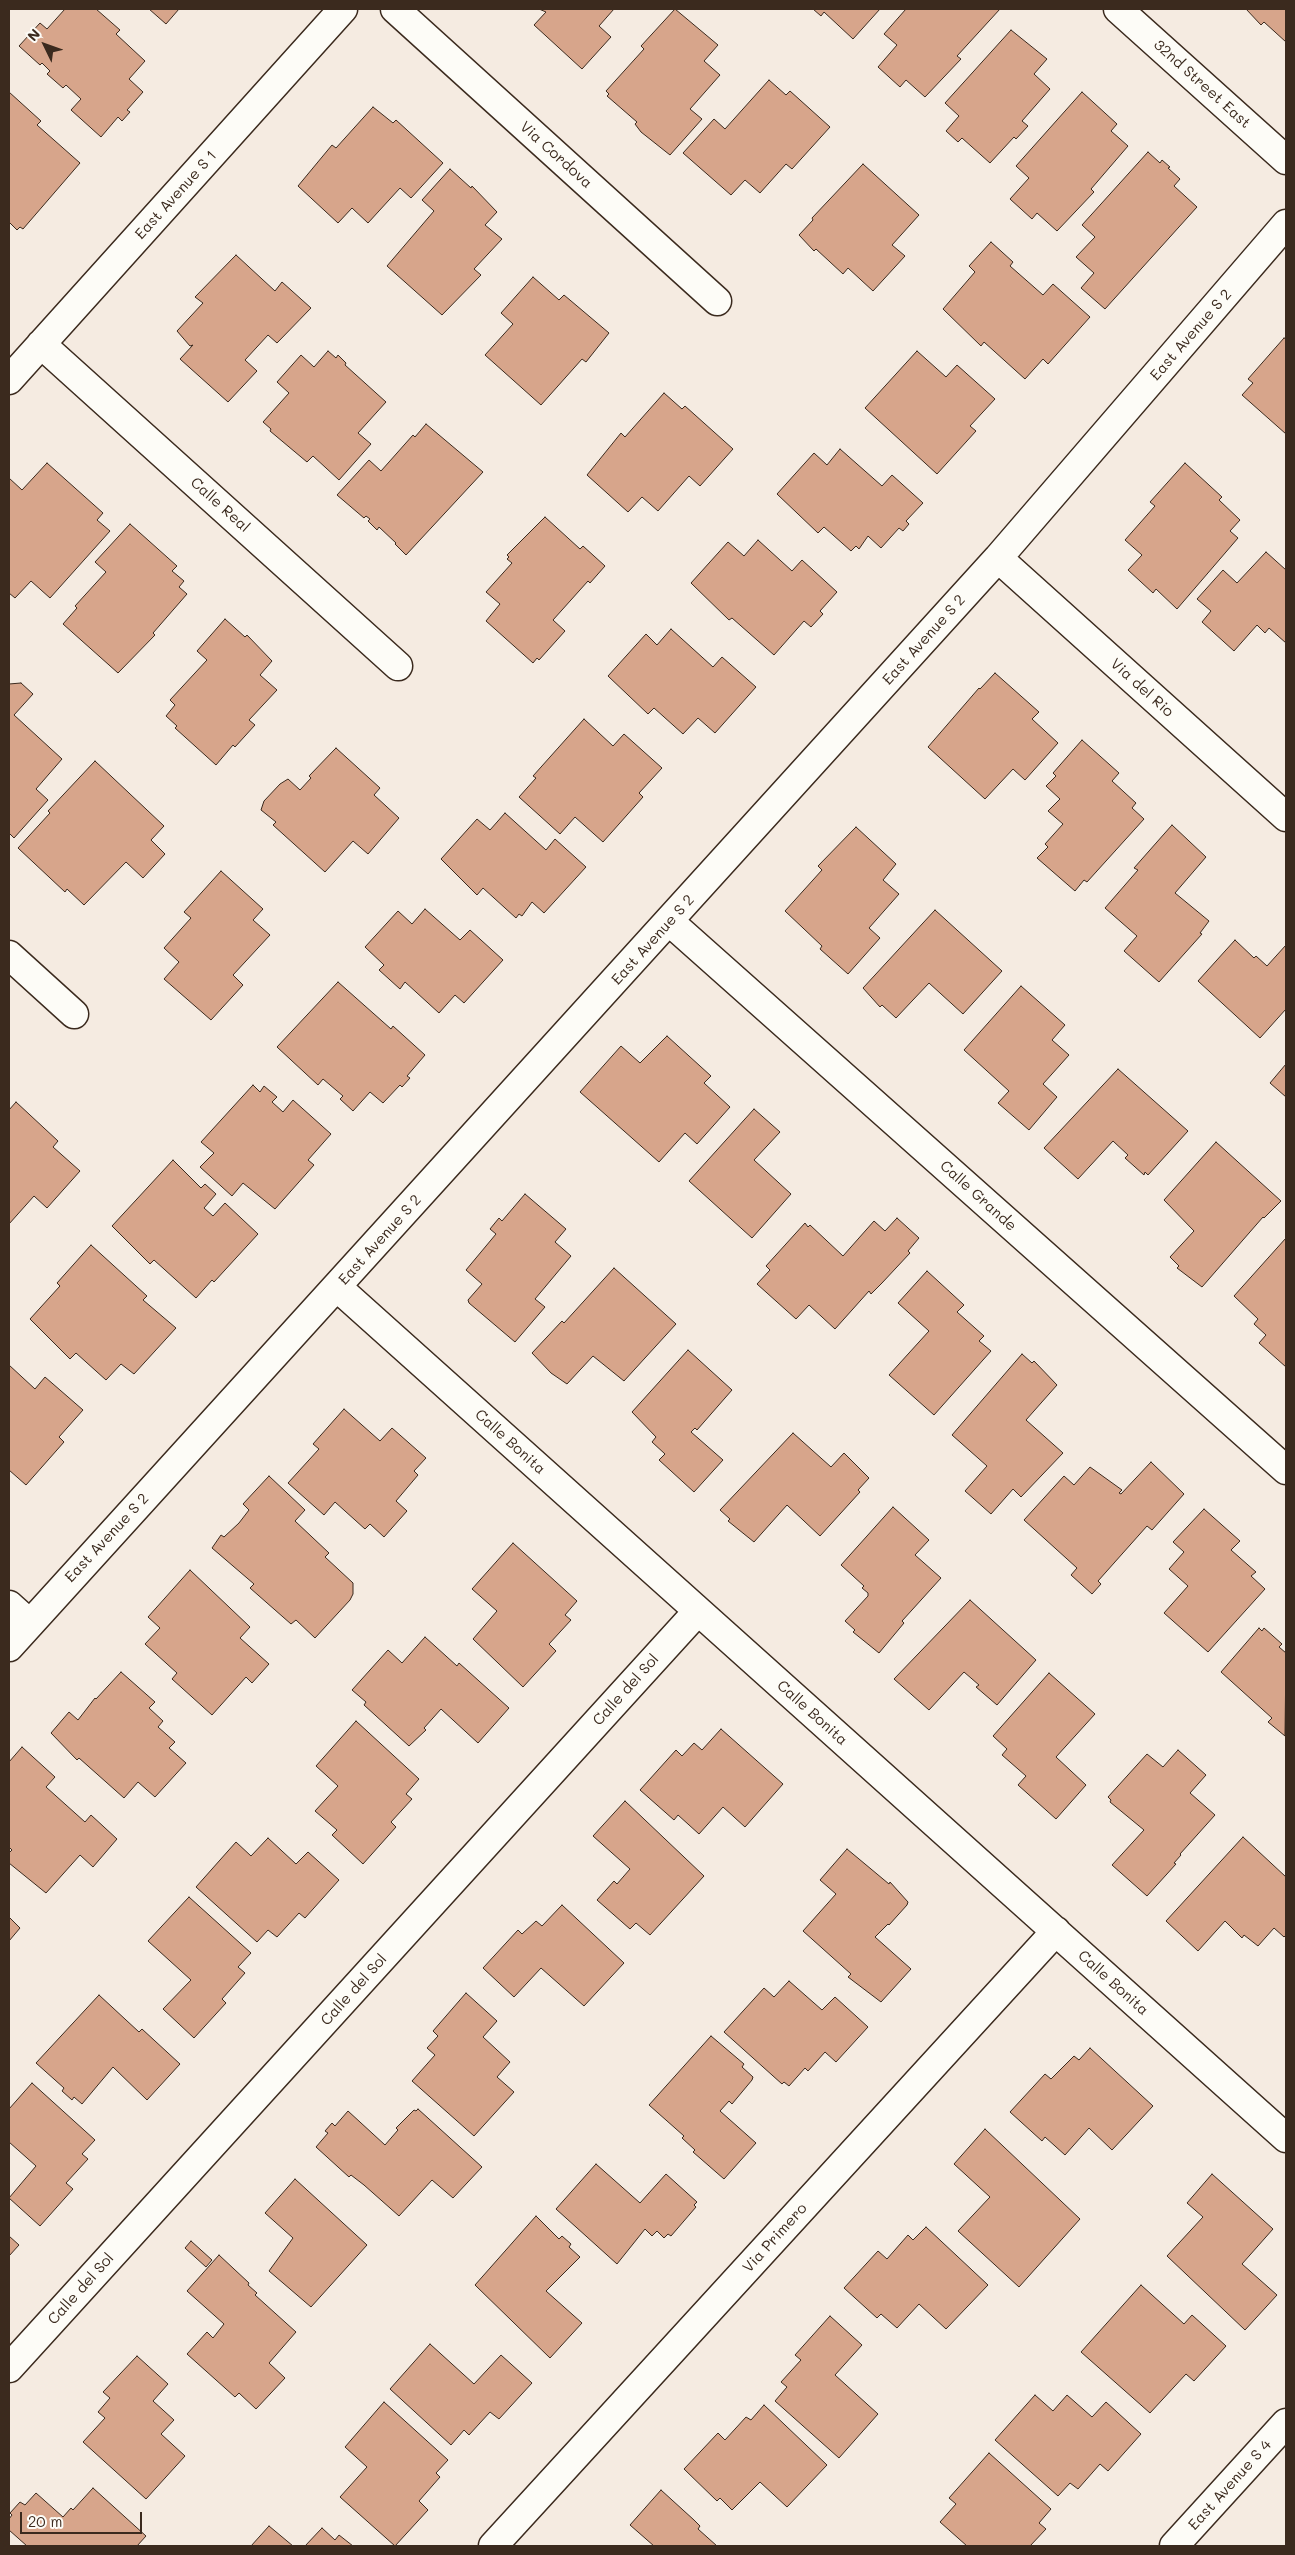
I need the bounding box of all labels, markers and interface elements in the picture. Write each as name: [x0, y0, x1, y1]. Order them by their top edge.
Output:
north arrow: [20, 20, 70, 70]
text: N: [23, 24, 44, 45]
street label: 32nd Street East: [1150, 36, 1254, 132]
street label: Via Cordova: [516, 118, 596, 192]
street label: East Avenue S 1: [131, 147, 221, 243]
street label: East Avenue S 2: [1147, 286, 1235, 384]
street label: Calle Real: [187, 474, 253, 536]
street label: East Avenue S 2: [879, 591, 969, 689]
street label: Via del Rio: [1107, 655, 1177, 721]
street label: East Avenue S 2: [608, 891, 698, 989]
street label: Calle Grande: [936, 1157, 1020, 1235]
street label: East Avenue S 2: [335, 1191, 425, 1289]
street label: Calle Bonita: [471, 1406, 549, 1478]
street label: East Avenue S 2: [61, 1490, 153, 1586]
street label: Calle del Sol: [589, 1650, 663, 1730]
street label: Calle Bonita: [773, 1677, 851, 1749]
street label: Calle Bonita: [1074, 1947, 1152, 2019]
street label: Calle del Sol: [317, 1950, 391, 2030]
street label: Via Primero: [739, 2200, 811, 2276]
street label: Calle del Sol: [44, 2249, 118, 2329]
street label: East Avenue S 4: [1185, 2436, 1275, 2534]
scale bar: [22, 2502, 145, 2534]
text: 20 m: [28, 2511, 62, 2531]

